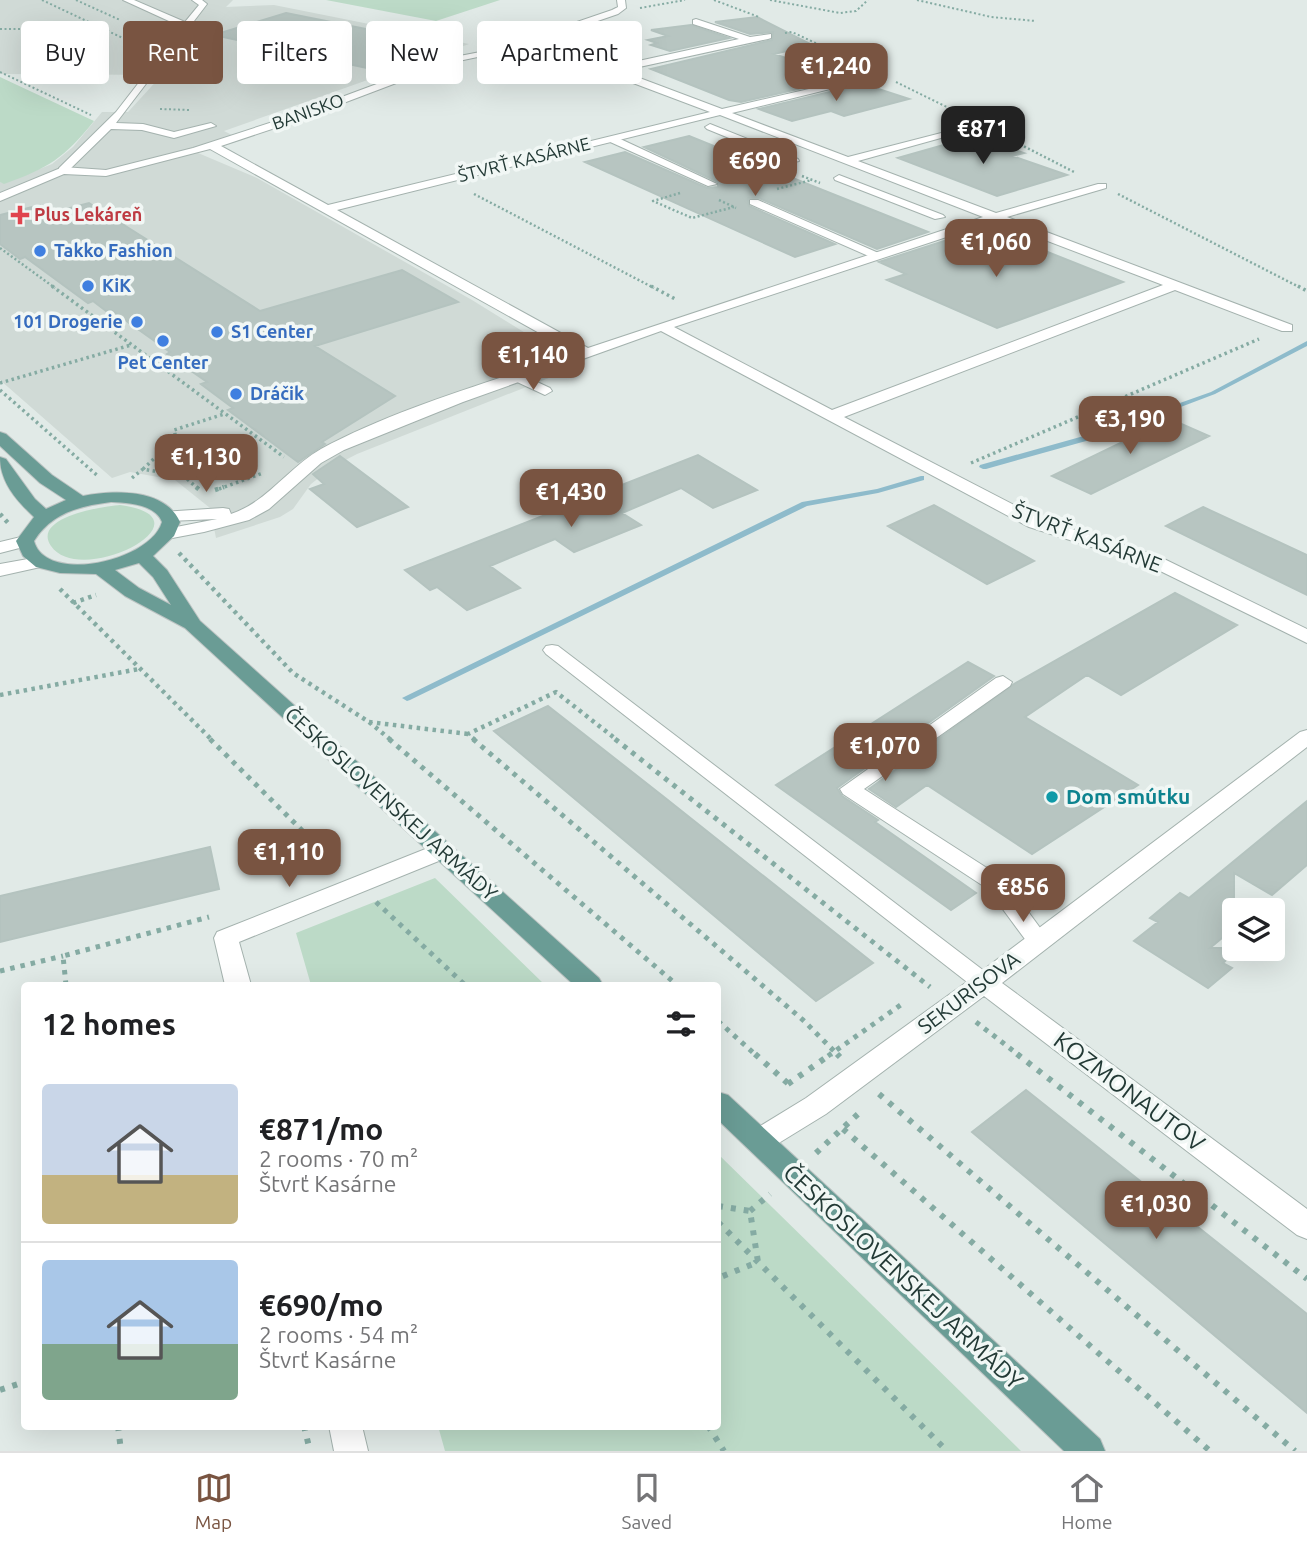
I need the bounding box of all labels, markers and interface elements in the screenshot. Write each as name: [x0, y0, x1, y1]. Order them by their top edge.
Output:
chip: Buy: [21, 21, 109, 84]
chip: Rent: [123, 21, 223, 84]
chip: Filters: [237, 21, 352, 84]
chip: New: [366, 21, 463, 84]
chip: Apartment: [477, 21, 642, 84]
pin: €1,240: [779, 43, 893, 103]
text: €1,240: [801, 53, 871, 78]
street label: BANISKO: [269, 89, 346, 133]
pin: €871: [942, 106, 1024, 166]
text: €871: [957, 116, 1009, 141]
street label: ŠTVRŤ KASÁRNE: [455, 132, 592, 185]
pin: €690: [714, 138, 796, 198]
text: €690: [729, 148, 781, 173]
place label: Plus Lekáreň: [34, 204, 142, 224]
marker: Plus Lekáreň: [12, 207, 28, 223]
pin: €1,060: [939, 219, 1053, 279]
text: €1,060: [961, 229, 1031, 254]
place label: Takko Fashion: [54, 240, 173, 260]
marker: Takko Fashion: [32, 243, 48, 259]
place label: KiK: [102, 275, 131, 295]
marker: KiK: [80, 278, 96, 294]
place label: 101 Drogerie: [13, 311, 123, 331]
marker: 101 Drogerie: [129, 314, 145, 330]
place label: S1 Center: [231, 321, 314, 341]
marker: S1 Center: [209, 324, 225, 340]
pin: €1,140: [476, 332, 590, 392]
marker: Pet Center: [155, 333, 171, 349]
text: €1,140: [498, 342, 568, 367]
place label: Pet Center: [118, 352, 209, 372]
place label: Dráčik: [250, 383, 304, 403]
marker: Dráčik: [228, 386, 244, 402]
pin: €3,190: [1073, 396, 1187, 456]
text: €3,190: [1095, 406, 1165, 431]
pin: €1,130: [149, 434, 263, 494]
text: €1,130: [171, 444, 241, 469]
pin: €1,430: [514, 470, 628, 529]
text: €1,430: [536, 479, 606, 504]
street label: ŠTVRŤ KASÁRNE: [1009, 498, 1165, 577]
street label: ČESKOSLOVENSKEJ ARMÁDY: [281, 702, 503, 905]
pin: €1,070: [828, 724, 942, 783]
text: €1,070: [850, 733, 920, 758]
place label: Dom smútku: [1066, 784, 1190, 808]
marker: Dom smútku: [1044, 789, 1060, 805]
pin: €1,110: [232, 830, 346, 889]
text: €1,110: [254, 839, 324, 864]
pin: €856: [982, 864, 1064, 924]
text: €856: [997, 874, 1049, 899]
map controls: [1222, 898, 1285, 961]
button: layers: [1222, 898, 1285, 961]
street label: SEKURISOVA: [913, 946, 1024, 1038]
icon: filters: [662, 1005, 700, 1043]
text: 12 homes: [42, 1007, 176, 1041]
street label: KOZMONAUTOV: [1049, 1026, 1210, 1157]
icon: home: [98, 1112, 182, 1196]
text: €871/mo: [259, 1112, 383, 1146]
text: 2 rooms · 70 m²: [259, 1146, 418, 1171]
street label: ČESKOSLOVENSKEJ ARMÁDY: [778, 1158, 1029, 1395]
text: Štvrť Kasárne: [259, 1171, 397, 1196]
pin: €1,030: [1099, 1182, 1213, 1241]
text: €1,030: [1121, 1191, 1191, 1216]
icon: home: [98, 1288, 182, 1372]
text: €690/mo: [259, 1288, 383, 1322]
text: 2 rooms · 54 m²: [259, 1322, 418, 1347]
text: Štvrť Kasárne: [259, 1347, 397, 1372]
tab: Map: [195, 1469, 233, 1533]
tab: Saved: [622, 1469, 672, 1533]
tab: Home: [1061, 1469, 1112, 1533]

